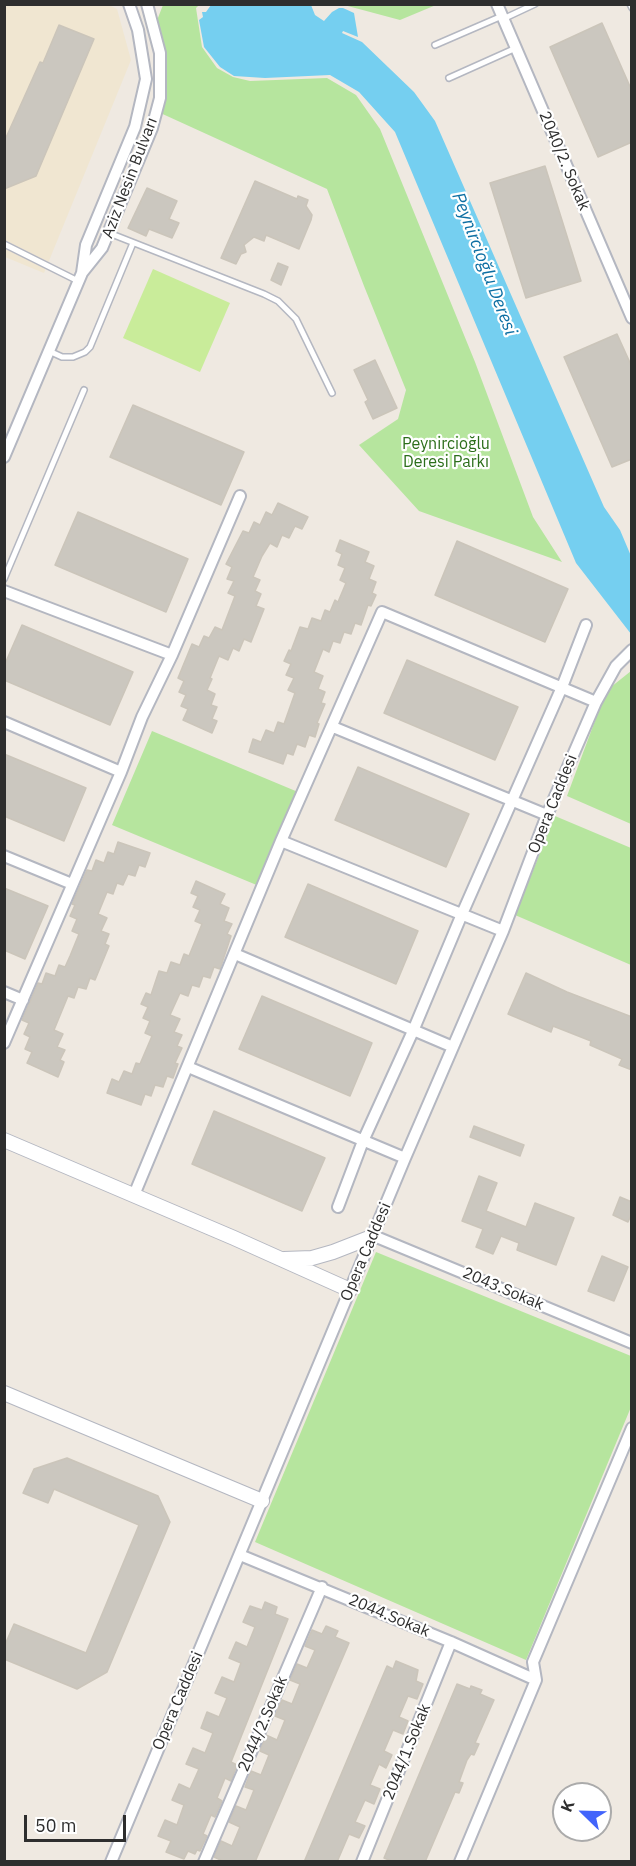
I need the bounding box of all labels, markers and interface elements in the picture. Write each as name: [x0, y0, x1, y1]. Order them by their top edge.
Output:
street label: 2040/2. Sokak: [534, 109, 594, 213]
street label: Aziz Nesin Bulvarı: [98, 115, 162, 241]
water label: Peynircioğlu Deresi: [447, 190, 521, 338]
park label: Peynircioğlu Deresi Parkı: [402, 434, 490, 472]
street label: Opera Caddesi: [524, 752, 582, 856]
street label: Opera Caddesi: [337, 1200, 395, 1304]
street label: 2043.Sokak: [460, 1263, 546, 1315]
street label: 2044.Sokak: [346, 1590, 432, 1642]
street label: Opera Caddesi: [149, 1649, 207, 1753]
street label: 2044/2.Sokak: [234, 1673, 292, 1775]
street label: 2044/1.Sokak: [379, 1701, 435, 1803]
north arrow: [552, 1782, 612, 1842]
text: K: [556, 1797, 579, 1815]
scale bar: [27, 1803, 129, 1841]
text: 50 m: [35, 1814, 77, 1837]

